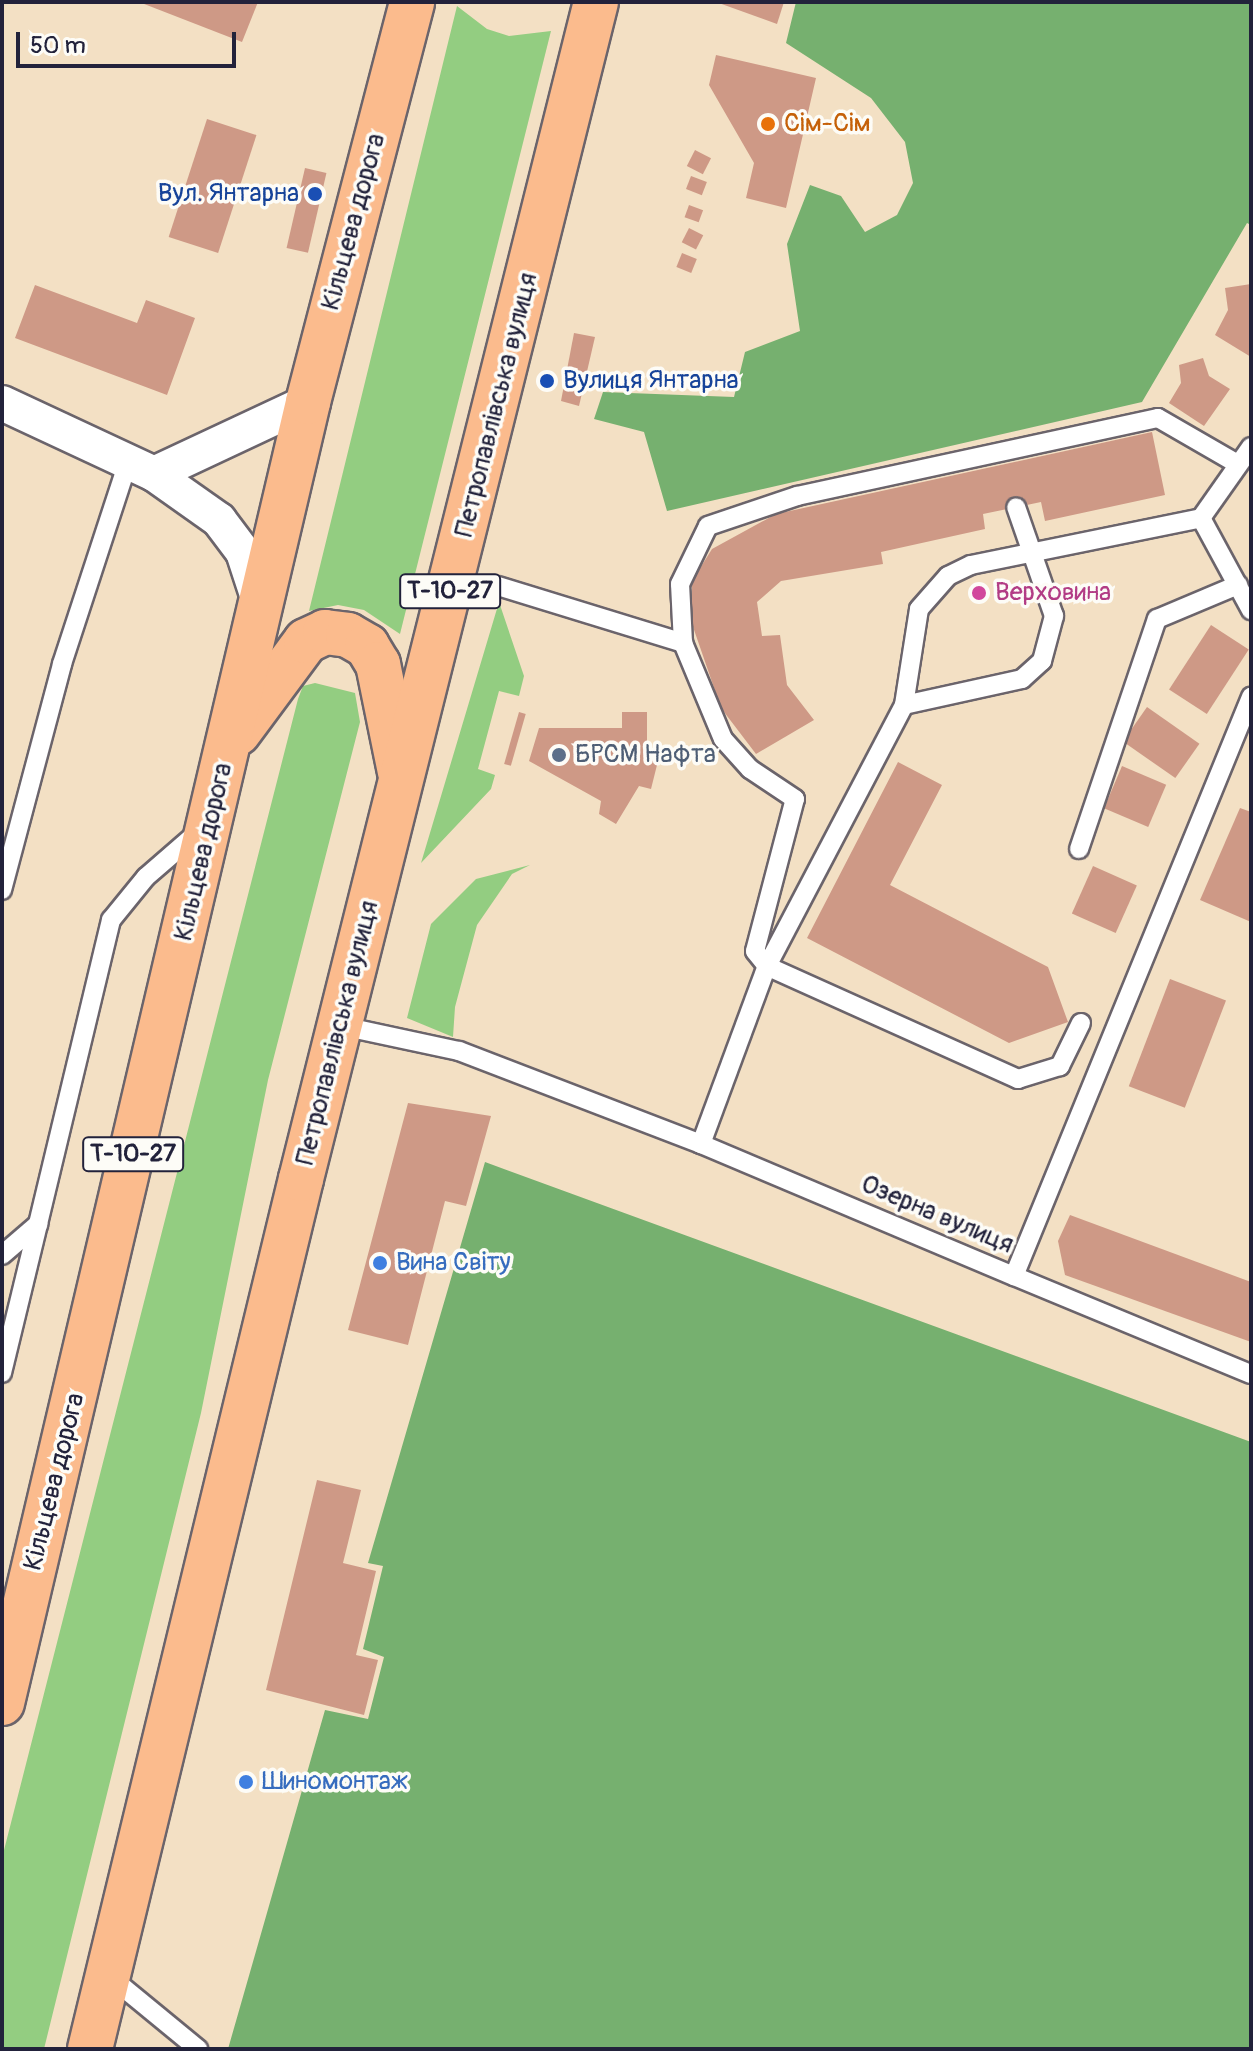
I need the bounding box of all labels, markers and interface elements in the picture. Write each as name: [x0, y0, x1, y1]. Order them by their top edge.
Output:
scale bar: [20, 16, 240, 66]
text: 50 m: [30, 31, 86, 60]
place label: Сім-Сім: [784, 108, 871, 140]
marker: Сім-Сім: [759, 115, 777, 133]
street label: Кільцева дорога: [315, 130, 393, 314]
place label: Вул. Янтарна: [158, 178, 299, 210]
marker: Вул. Янтарна: [306, 185, 324, 203]
street label: Петропавлівська вулиця: [449, 270, 545, 540]
place label: Вулиця Янтарна: [563, 365, 739, 397]
marker: Вулиця Янтарна: [538, 372, 556, 390]
road number: Т-10-27: [398, 571, 502, 611]
place label: Верховина: [995, 577, 1111, 609]
marker: Верховина: [970, 584, 988, 602]
place label: БРСМ Нафта: [575, 739, 716, 771]
marker: БРСМ Нафта: [550, 746, 568, 764]
street label: Кільцева дорога: [168, 760, 240, 944]
street label: Петропавлівська вулиця: [290, 898, 386, 1168]
road number: Т-10-27: [81, 1134, 185, 1174]
street label: Озерна вулиця: [856, 1169, 1018, 1261]
place label: Вина Світу: [396, 1247, 511, 1279]
marker: Вина Світу: [371, 1254, 389, 1272]
street label: Кільцева дорога: [18, 1390, 92, 1574]
place label: Шиномонтаж: [262, 1766, 408, 1798]
marker: Шиномонтаж: [237, 1773, 255, 1791]

